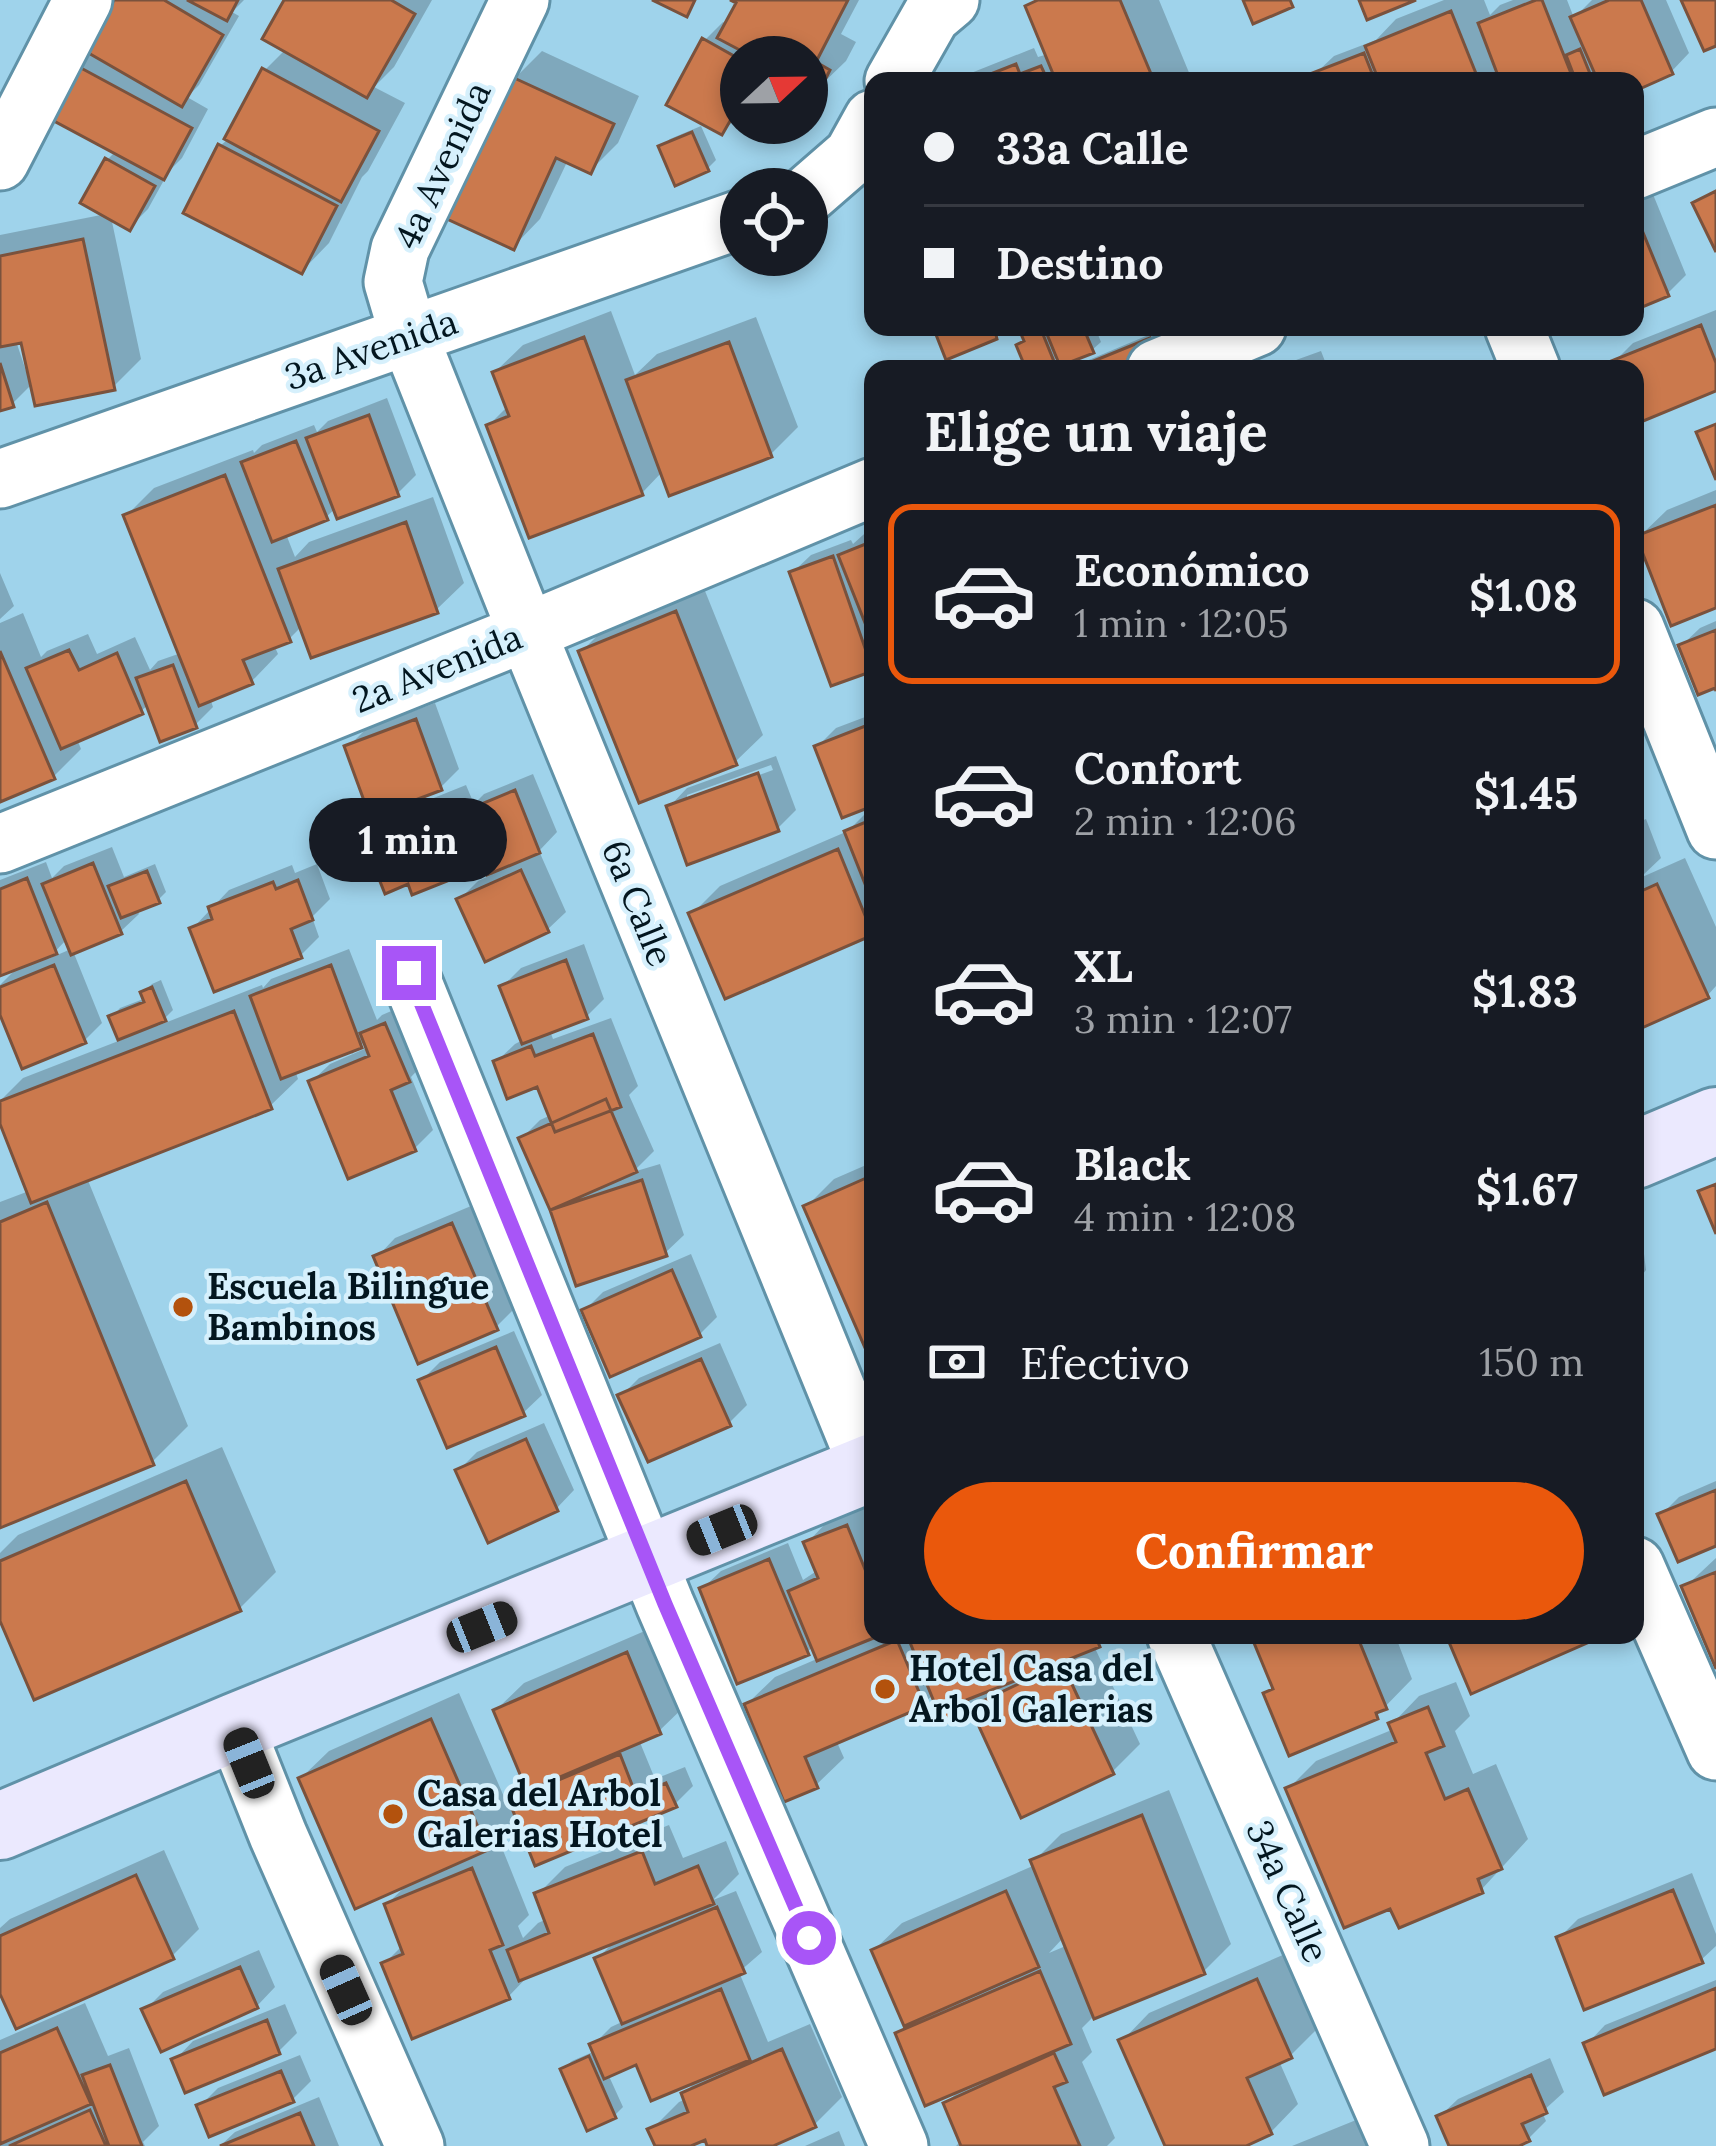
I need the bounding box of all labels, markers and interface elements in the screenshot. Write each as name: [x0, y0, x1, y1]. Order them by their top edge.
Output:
north arrow: [720, 36, 828, 144]
map controls: [720, 36, 828, 276]
street label: 4a Avenida: [383, 74, 501, 256]
text: 33a Calle: [996, 119, 1189, 176]
button: locate: [720, 168, 828, 276]
text: Destino: [996, 234, 1164, 291]
street label: 3a Avenida: [279, 298, 463, 400]
text: Elige un viaje: [924, 397, 1268, 466]
icon: car: [930, 540, 1038, 648]
text: Económico: [1074, 541, 1310, 598]
text: $1.08: [1469, 566, 1578, 623]
text: 1 min · 12:05: [1074, 598, 1289, 648]
street label: 2a Avenida: [346, 613, 528, 723]
icon: car: [930, 738, 1038, 846]
text: Confort: [1074, 739, 1241, 796]
text: $1.45: [1474, 764, 1578, 821]
text: 2 min · 12:06: [1074, 796, 1297, 846]
callout: 1 min: [310, 799, 508, 883]
text: 1 min: [358, 815, 458, 865]
street label: 6a Calle: [592, 833, 684, 973]
icon: car: [930, 936, 1038, 1044]
text: XL: [1074, 937, 1133, 994]
route end: [382, 946, 436, 1000]
text: $1.83: [1472, 962, 1578, 1019]
text: 3 min · 12:07: [1074, 994, 1292, 1044]
icon: car: [930, 1134, 1038, 1242]
text: Black: [1074, 1135, 1191, 1192]
text: $1.67: [1476, 1160, 1578, 1217]
text: 4 min · 12:08: [1074, 1192, 1296, 1242]
place label: Escuela Bilingue Bambinos: [207, 1263, 489, 1350]
marker: Escuela Bilingue Bambinos: [170, 1294, 196, 1320]
icon: cash: [924, 1329, 990, 1395]
text: Efectivo: [1020, 1334, 1190, 1391]
text: 150 m: [1479, 1337, 1584, 1387]
button: Confirmar: [924, 1482, 1584, 1620]
car: [682, 1500, 762, 1560]
car: [442, 1597, 522, 1657]
place label: Hotel Casa del Arbol Galerias: [909, 1645, 1154, 1732]
marker: Hotel Casa del Arbol Galerias: [872, 1676, 898, 1702]
car: [219, 1723, 279, 1803]
place label: Casa del Arbol Galerias Hotel: [417, 1770, 662, 1857]
marker: Casa del Arbol Galerias Hotel: [380, 1801, 406, 1827]
street label: 34a Calle: [1236, 1813, 1340, 1969]
route start: [782, 1911, 836, 1965]
car: [315, 1950, 377, 2030]

